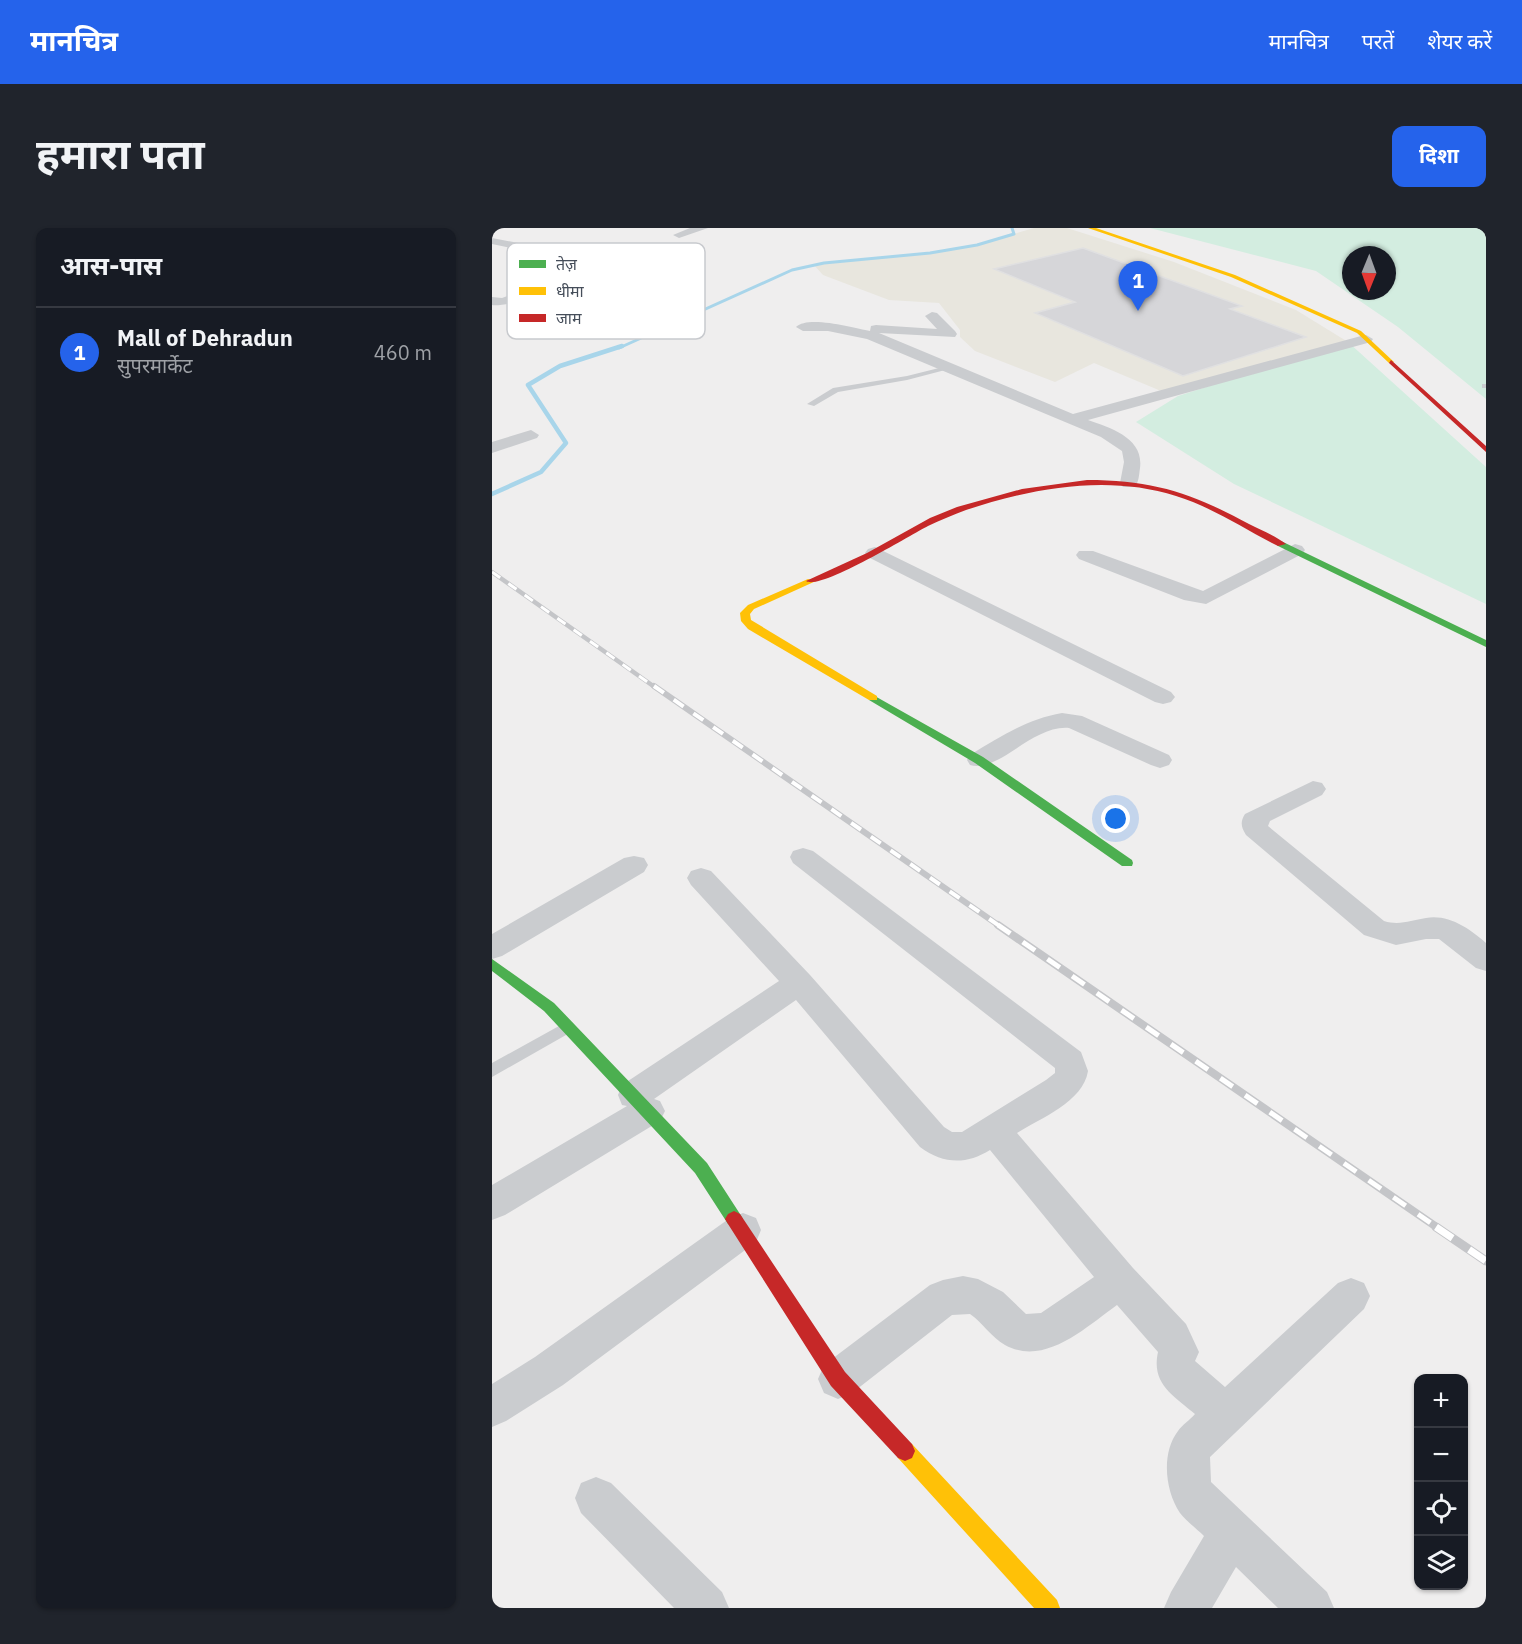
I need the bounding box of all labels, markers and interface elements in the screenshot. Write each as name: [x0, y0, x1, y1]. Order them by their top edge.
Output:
text: मानचित्र: [30, 22, 118, 59]
text: मानचित्र: [1269, 27, 1329, 55]
text: परतें: [1362, 27, 1394, 55]
text: शेयर करें: [1427, 27, 1492, 55]
text: हमारा पता: [36, 126, 205, 181]
button: दिशा: [1392, 126, 1486, 187]
legend: [507, 243, 705, 339]
north arrow: [1342, 246, 1396, 300]
text: आस-पास: [60, 248, 162, 282]
text: तेज़: [556, 254, 578, 274]
pin: 1: [1118, 262, 1158, 311]
text: धीमा: [556, 281, 585, 301]
text: जाम: [556, 308, 582, 328]
text: Mall of Dehradun: [117, 323, 293, 352]
text: 1: [74, 339, 86, 366]
text: 460 m: [374, 339, 432, 366]
text: सुपरमार्केट: [117, 352, 193, 379]
your location: [1101, 804, 1130, 833]
map controls: [1414, 1374, 1468, 1590]
button: +: [1414, 1374, 1468, 1428]
button: −: [1414, 1428, 1468, 1482]
button: locate: [1414, 1482, 1468, 1536]
button: layers: [1414, 1536, 1468, 1590]

